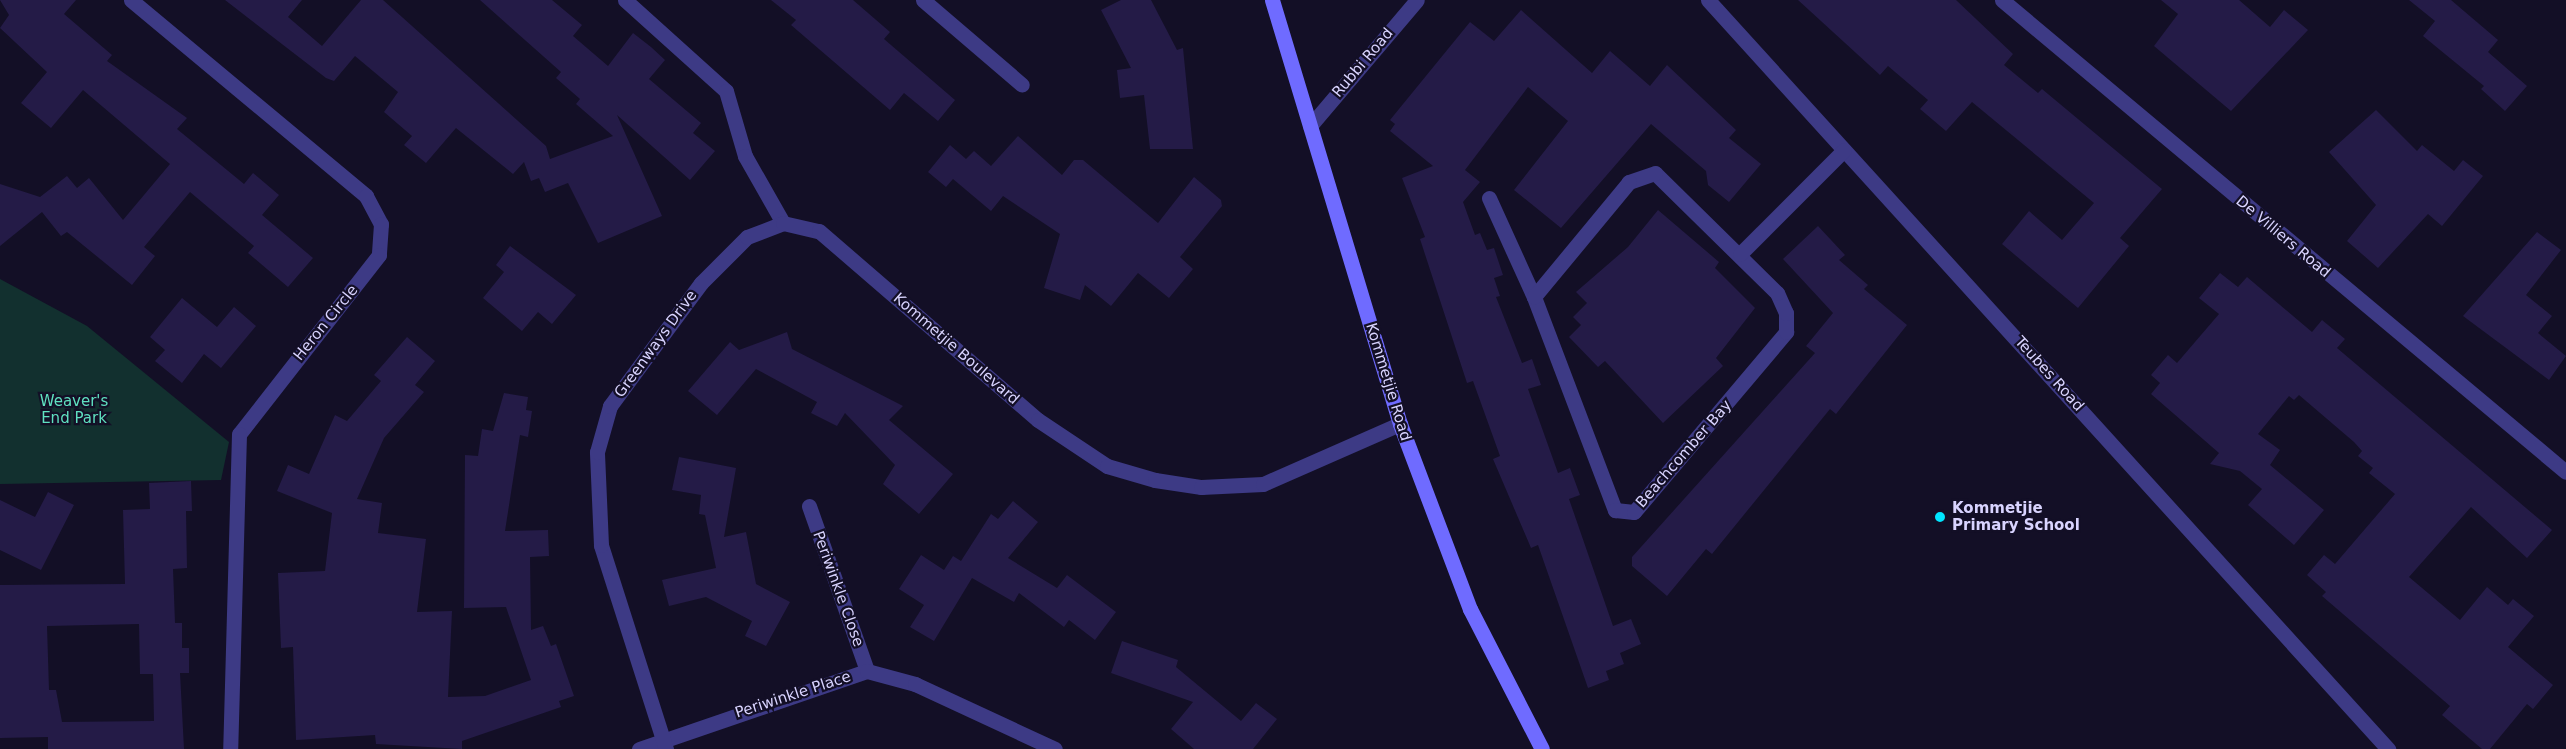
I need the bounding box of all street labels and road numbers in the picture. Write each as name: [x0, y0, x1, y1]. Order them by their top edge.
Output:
street label: Rubbi Road: [1329, 25, 1397, 101]
street label: De Villiers Road: [2232, 192, 2334, 282]
street label: Heron Circle: [290, 282, 362, 364]
street label: Greenways Drive: [611, 287, 701, 401]
street label: Kommetjie Boulevard: [889, 289, 1023, 409]
street label: Kommetjie Road: [1361, 321, 1415, 443]
street label: Teubes Road: [2011, 333, 2087, 415]
street label: Beachcomber Bay: [1632, 397, 1736, 511]
street label: Periwinkle Close: [809, 529, 867, 649]
street label: Periwinkle Place: [733, 668, 853, 722]

